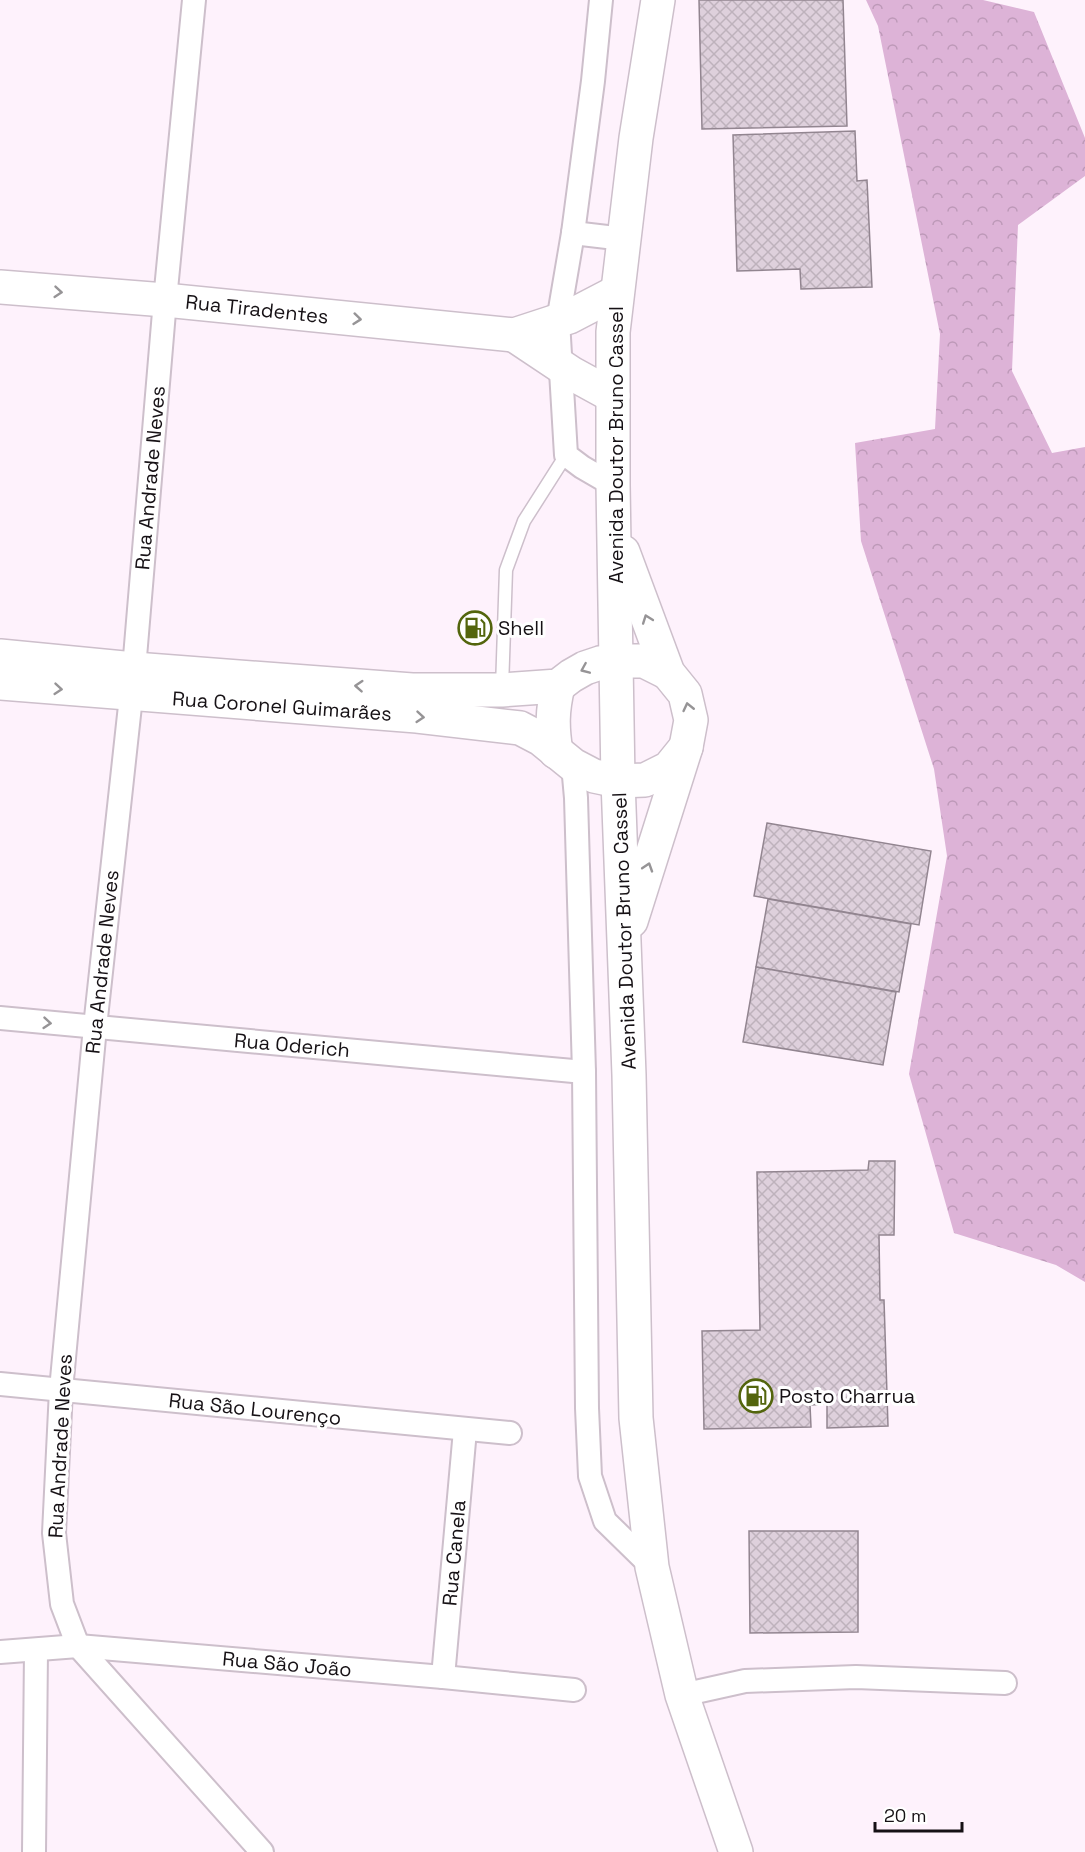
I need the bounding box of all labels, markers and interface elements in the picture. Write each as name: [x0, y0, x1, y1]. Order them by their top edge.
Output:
one-way arrow: [54, 285, 63, 298]
street label: Rua Tiradentes: [184, 289, 330, 329]
street label: Avenida Doutor Bruno Cassel: [603, 306, 629, 584]
one-way arrow: [352, 312, 362, 325]
street label: Rua Andrade Neves: [129, 385, 171, 571]
fuel station icon: Shell: [457, 610, 493, 646]
one-way arrow: [642, 614, 655, 624]
place label: Shell: [498, 615, 544, 641]
one-way arrow: [581, 662, 592, 674]
one-way arrow: [355, 680, 364, 693]
one-way arrow: [54, 682, 63, 695]
street label: Rua Coronel Guimarães: [171, 685, 393, 727]
one-way arrow: [683, 702, 696, 712]
one-way arrow: [416, 710, 425, 723]
street label: Avenida Doutor Bruno Cassel: [606, 792, 642, 1070]
one-way arrow: [641, 862, 653, 873]
street label: Rua Andrade Neves: [79, 869, 125, 1055]
one-way arrow: [43, 1016, 52, 1029]
street label: Rua Oderich: [233, 1027, 351, 1063]
street label: Rua Andrade Neves: [42, 1353, 78, 1539]
fuel station icon: Posto Charrua: [738, 1378, 774, 1414]
place label: Posto Charrua: [779, 1383, 915, 1409]
street label: Rua São Lourenço: [167, 1387, 343, 1431]
street label: Rua Canela: [436, 1499, 472, 1607]
street label: Rua São João: [221, 1645, 353, 1683]
scale bar: [875, 1795, 962, 1833]
text: 20 m: [884, 1804, 927, 1827]

